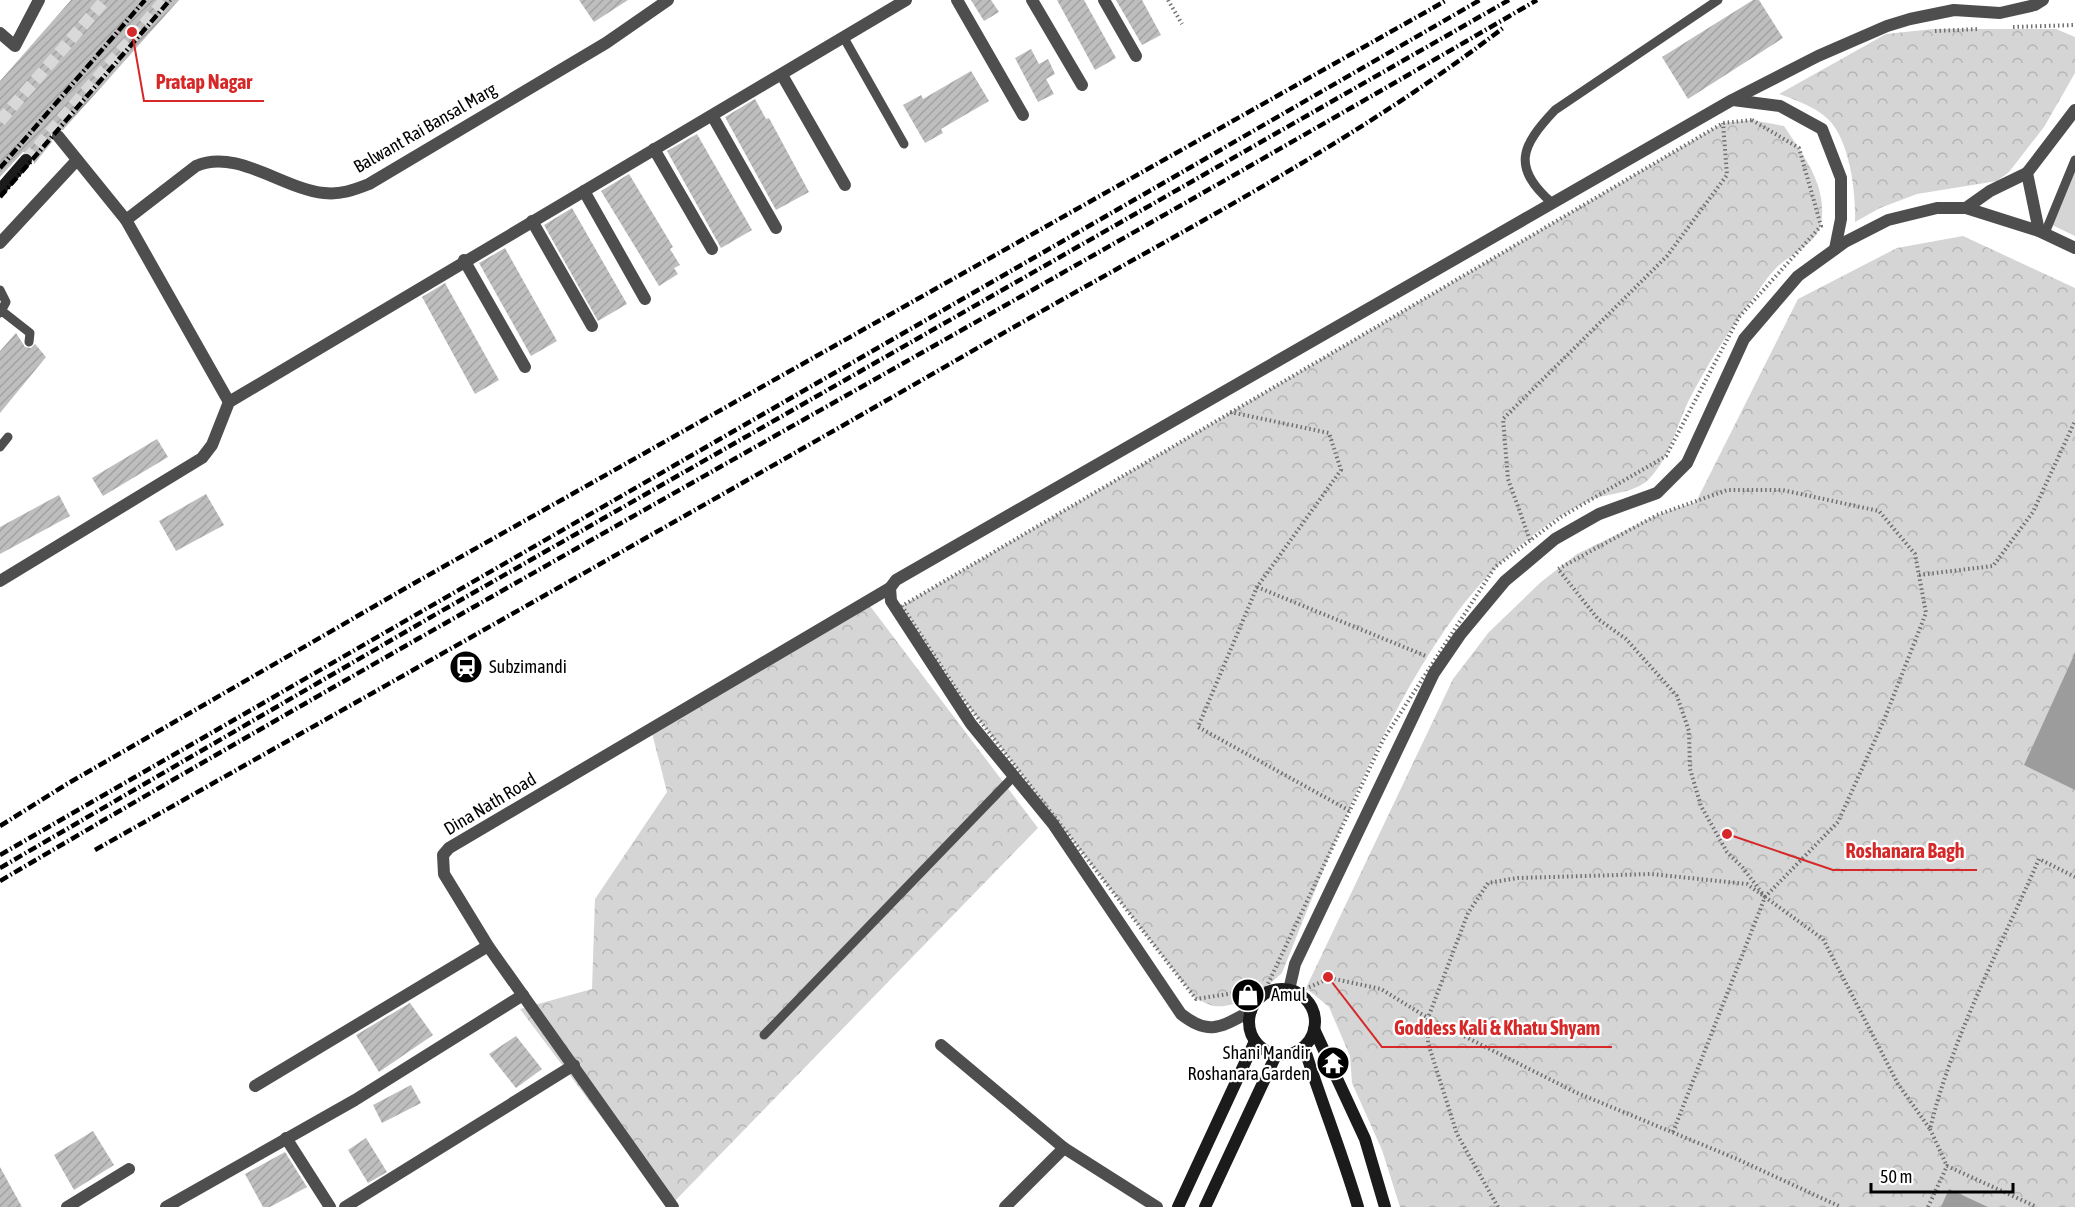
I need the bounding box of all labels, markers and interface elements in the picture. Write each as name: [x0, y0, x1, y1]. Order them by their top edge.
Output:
callout: Pratap Nagar: [144, 63, 264, 101]
text: Pratap Nagar: [156, 70, 253, 93]
street label: Balwant Rai Bansal Marg: [350, 78, 500, 177]
station icon: Subzimandi: [448, 649, 484, 685]
place label: Subzimandi: [489, 656, 567, 677]
street label: Dina Nath Road: [440, 768, 540, 839]
callout: Roshanara Bagh: [1833, 832, 1977, 870]
text: Roshanara Bagh: [1845, 839, 1965, 862]
shop icon: Amul: [1230, 977, 1266, 1013]
place label: Amul: [1271, 984, 1306, 1005]
callout: Goddess Kali & Khatu Shyam: [1382, 1009, 1612, 1047]
text: Goddess Kali & Khatu Shyam: [1394, 1016, 1600, 1039]
place label: Shani Mandir Roshanara Garden: [1188, 1042, 1311, 1084]
temple icon: Shani Mandir Roshanara Garden: [1315, 1045, 1351, 1081]
scale bar: [1871, 1156, 2014, 1194]
text: 50 m: [1880, 1166, 1912, 1187]

